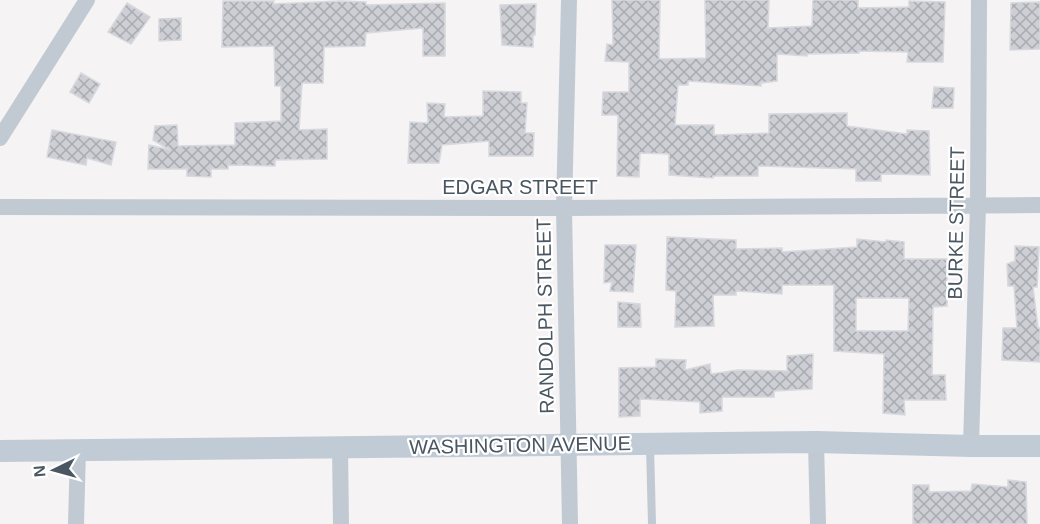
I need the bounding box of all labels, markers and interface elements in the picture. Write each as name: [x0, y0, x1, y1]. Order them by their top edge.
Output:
street label: BURKE STREET: [944, 146, 968, 300]
street label: EDGAR STREET: [442, 176, 598, 198]
street label: RANDOLPH STREET: [532, 218, 558, 414]
street label: WASHINGTON AVENUE: [409, 432, 631, 458]
north arrow: [24, 440, 84, 500]
text: N: [31, 465, 49, 478]

